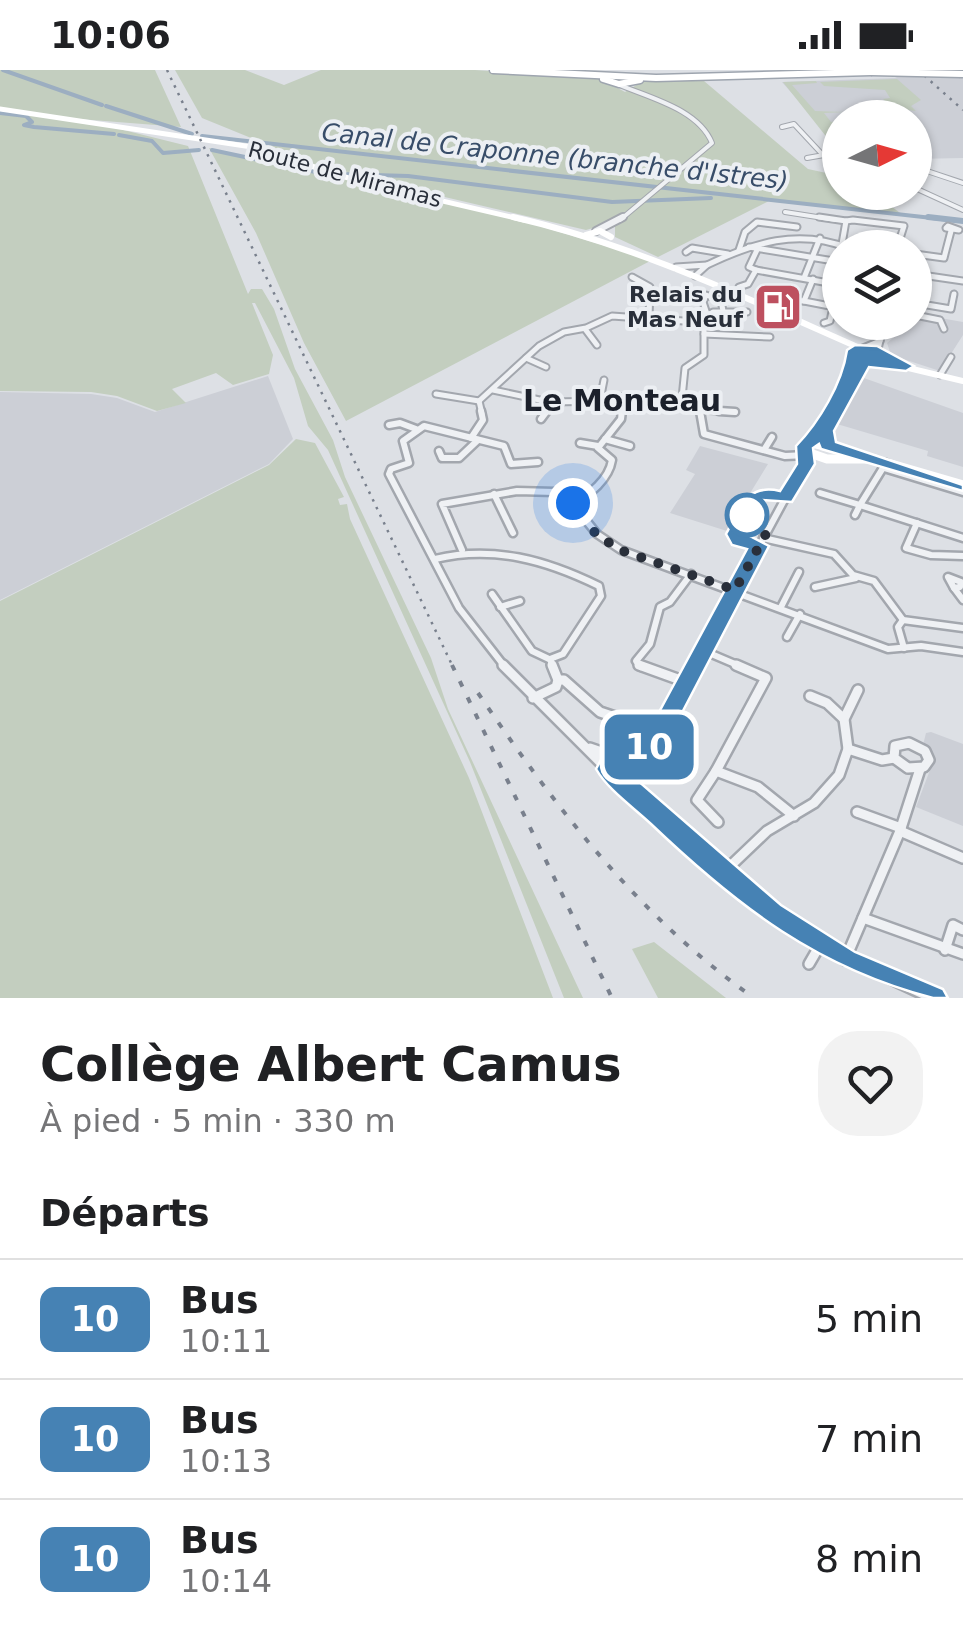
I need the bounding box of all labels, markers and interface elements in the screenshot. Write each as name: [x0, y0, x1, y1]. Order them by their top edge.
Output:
text: 10:06: [50, 13, 171, 57]
north arrow: [822, 100, 932, 210]
map controls: [822, 100, 932, 340]
water label: Canal de Craponne (branche d'Istres): [320, 118, 790, 195]
street label: Route de Miramas: [245, 137, 444, 212]
button: layers: [822, 230, 932, 340]
fuel station icon: Relais du Mas Neuf: [752, 281, 804, 333]
place label: Relais du Mas Neuf: [627, 282, 743, 332]
district label: Le Monteau: [523, 383, 721, 418]
your location: [548, 478, 598, 528]
unlabelled marker: [726, 494, 768, 536]
line badge: 10: [604, 714, 694, 780]
text: 10: [625, 727, 673, 767]
button: heart: [818, 1031, 923, 1136]
text: Collège Albert Camus: [40, 1036, 622, 1092]
text: À pied · 5 min · 330 m: [40, 1102, 396, 1140]
text: Départs: [40, 1191, 210, 1235]
text: Bus: [180, 1278, 259, 1322]
text: 5 min: [815, 1297, 923, 1341]
text: 10: [71, 1299, 119, 1339]
text: 10:11: [180, 1322, 272, 1360]
text: Bus: [180, 1398, 259, 1442]
text: 7 min: [815, 1417, 923, 1461]
text: 10: [71, 1419, 119, 1459]
text: 10:13: [180, 1442, 272, 1480]
text: Bus: [180, 1518, 259, 1562]
text: 8 min: [815, 1537, 923, 1581]
text: 10: [71, 1539, 119, 1579]
text: 10:14: [180, 1562, 272, 1600]

